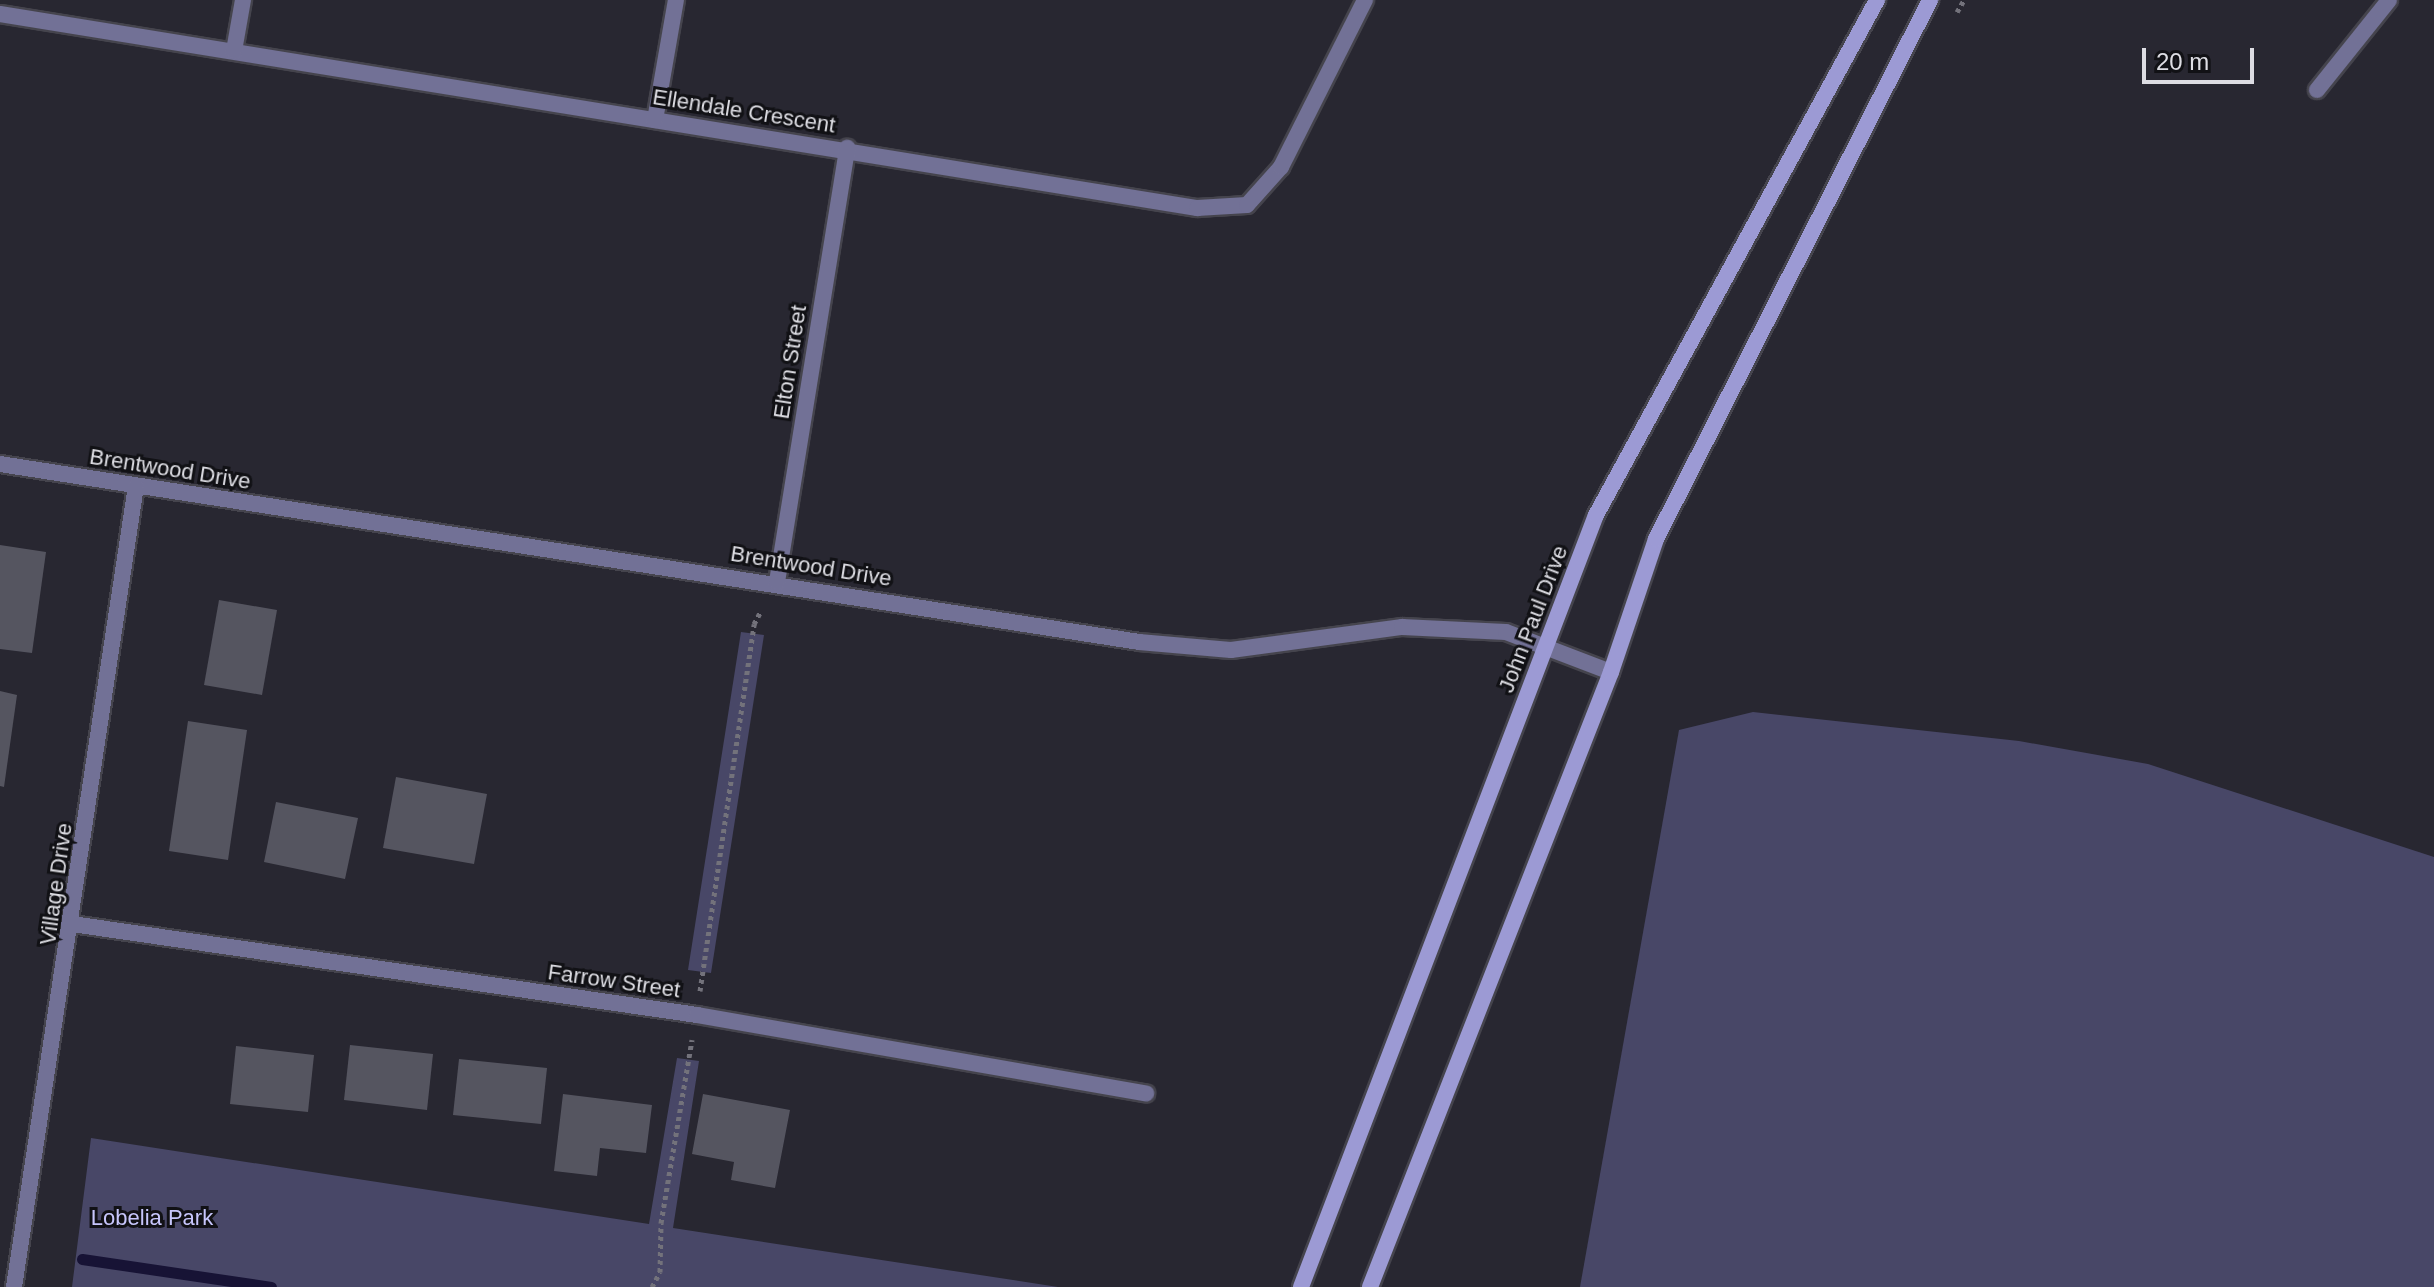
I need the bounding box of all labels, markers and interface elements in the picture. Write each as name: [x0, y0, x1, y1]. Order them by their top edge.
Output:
scale bar: [2146, 32, 2258, 82]
text: 20 m: [2156, 48, 2209, 75]
street label: Ellendale Crescent: [651, 84, 837, 138]
street label: Elton Street: [768, 303, 812, 421]
street label: Brentwood Drive: [88, 443, 252, 495]
street label: Brentwood Drive: [729, 540, 893, 592]
street label: John Paul Drive: [1493, 542, 1573, 696]
street label: Village Drive: [34, 821, 78, 947]
street label: Farrow Street: [546, 959, 682, 1003]
park label: Lobelia Park: [91, 1205, 213, 1231]

